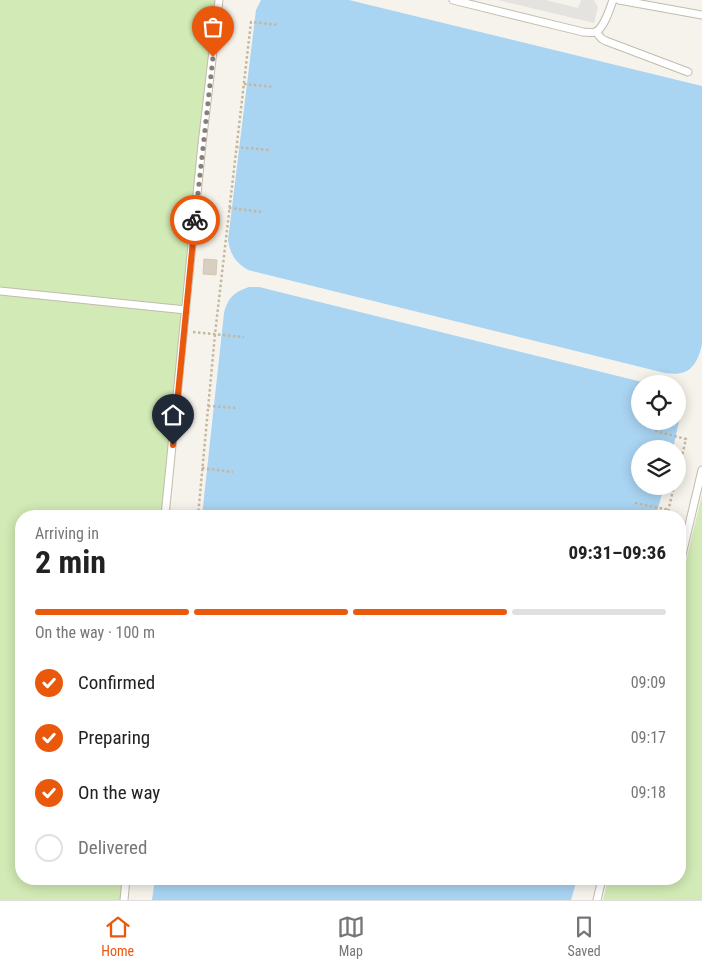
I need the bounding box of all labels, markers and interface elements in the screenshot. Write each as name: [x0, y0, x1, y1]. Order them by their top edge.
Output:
pin: [192, 6, 234, 57]
icon: bag: [199, 13, 227, 41]
courier: [170, 195, 220, 245]
icon: bike: [181, 206, 209, 234]
map controls: [631, 375, 686, 495]
button: locate: [631, 375, 686, 430]
pin: [152, 394, 194, 445]
icon: home: [159, 401, 187, 429]
button: layers: [631, 440, 686, 495]
text: Arriving in: [35, 524, 99, 543]
text: 09:31–09:36: [568, 541, 666, 564]
text: 2 min: [35, 543, 106, 581]
text: On the way · 100 m: [35, 623, 155, 642]
icon: check: [35, 669, 63, 697]
text: Confirmed: [78, 671, 155, 694]
text: 09:09: [631, 673, 666, 692]
icon: check: [35, 724, 63, 752]
text: Preparing: [78, 726, 150, 749]
text: 09:17: [631, 728, 666, 747]
icon: check: [35, 779, 63, 807]
text: On the way: [78, 781, 160, 804]
text: 09:18: [631, 783, 666, 802]
text: Delivered: [78, 836, 147, 859]
tab: Home: [101, 913, 134, 959]
tab: Map: [337, 913, 365, 959]
tab: Saved: [567, 913, 601, 959]

